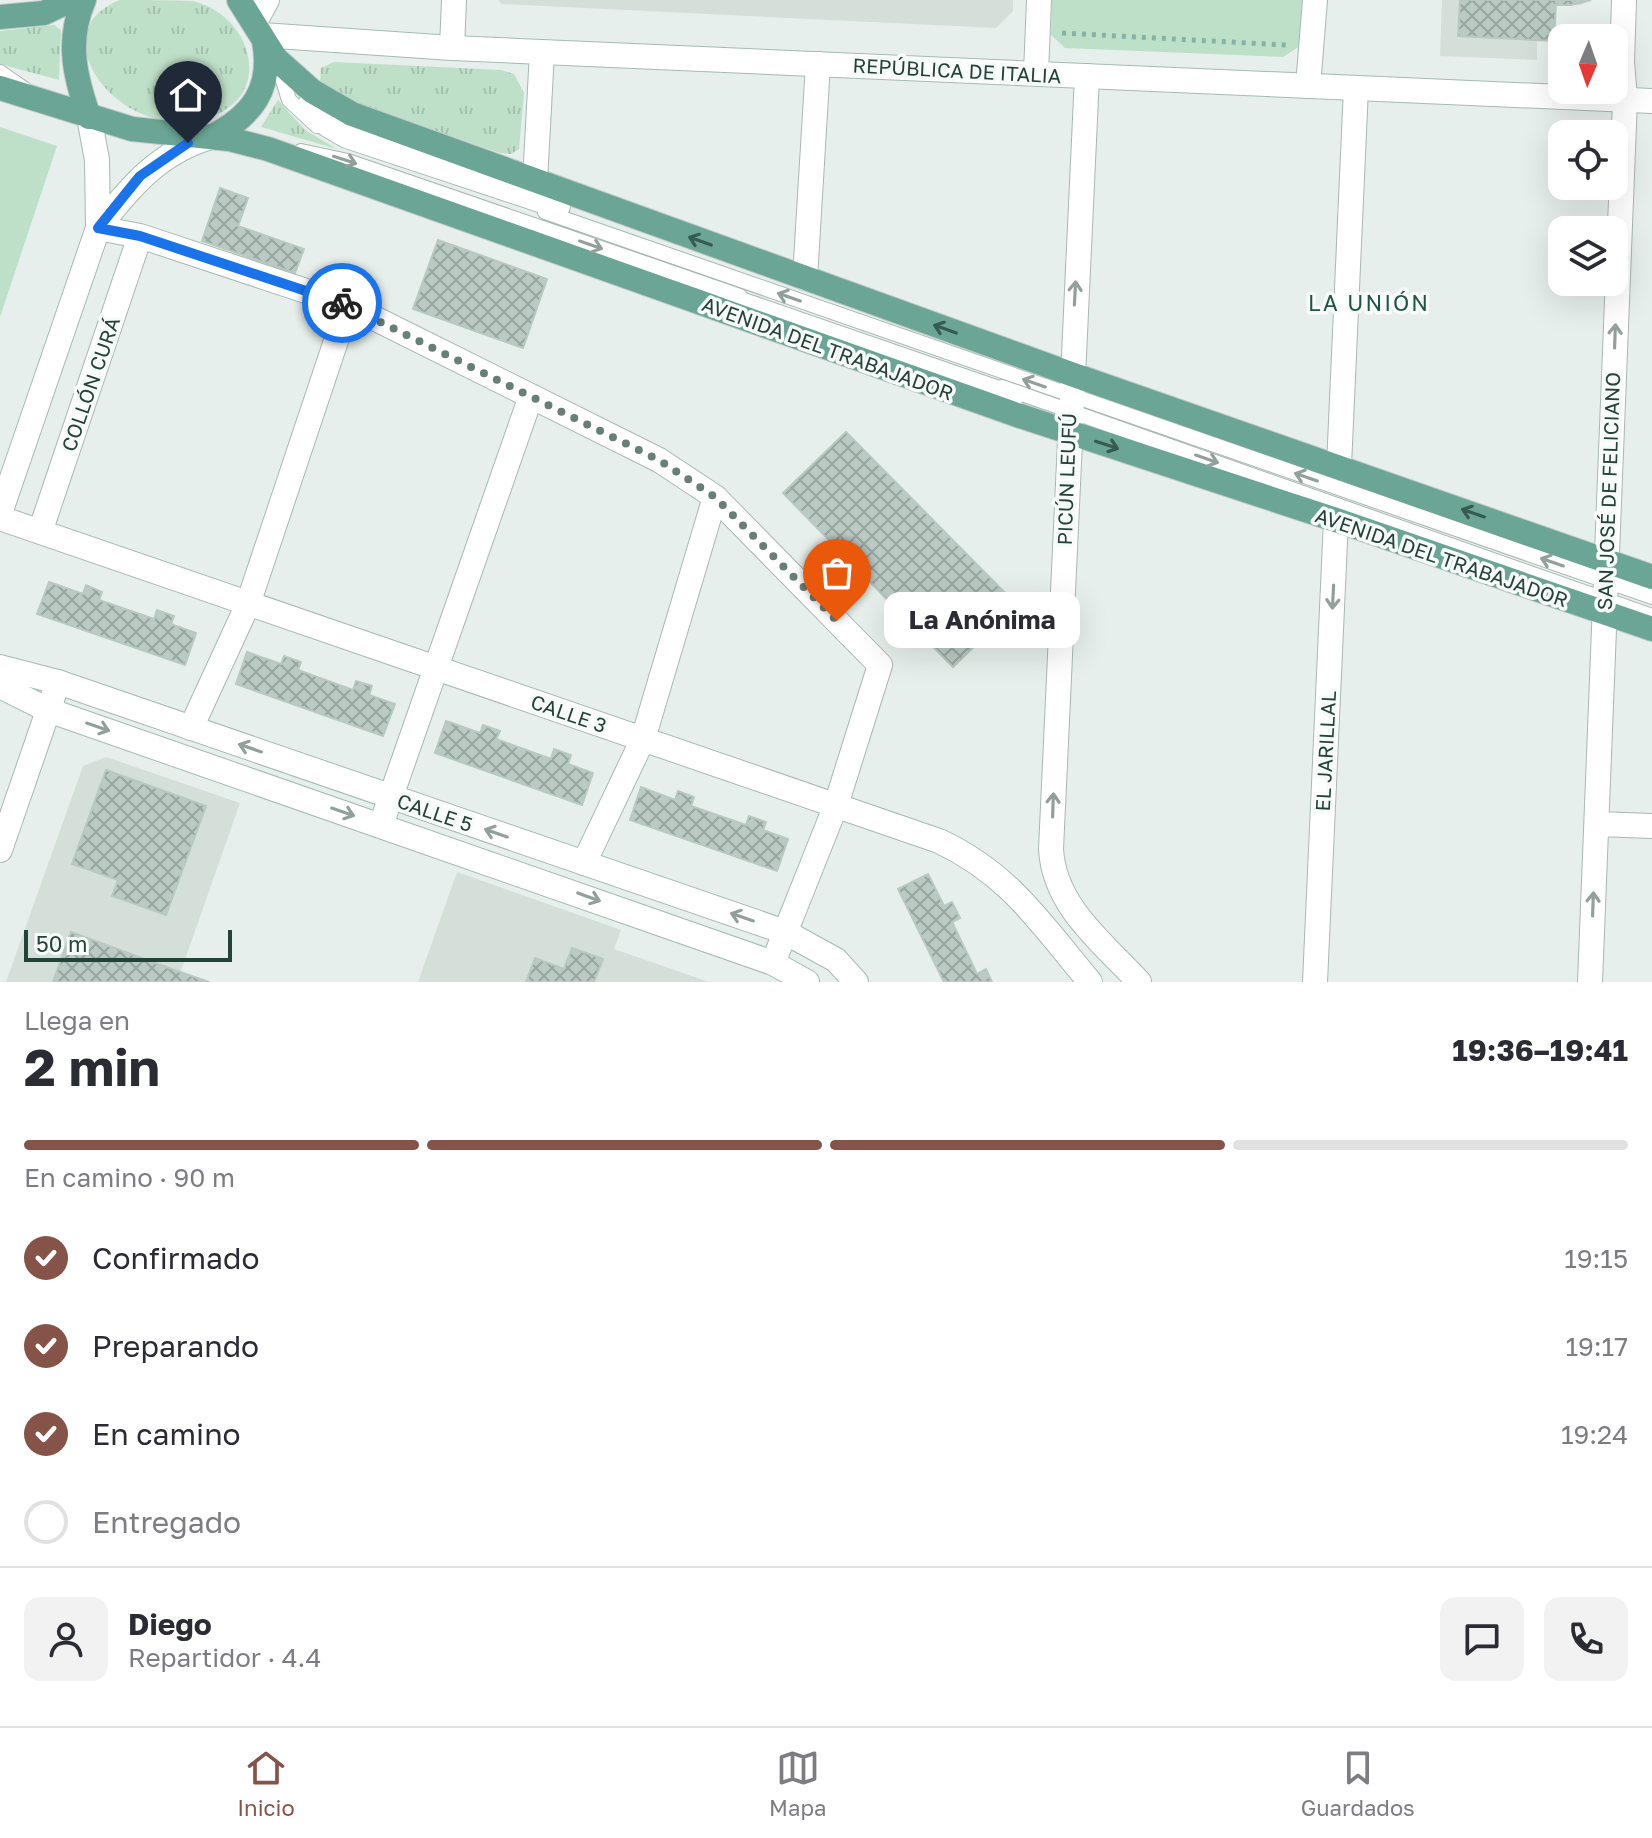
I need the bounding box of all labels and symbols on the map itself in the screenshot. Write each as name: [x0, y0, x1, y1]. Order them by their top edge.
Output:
north arrow: [1548, 24, 1628, 104]
street label: REPÚBLICA DE ITALIA: [852, 53, 1062, 87]
pin: [154, 61, 222, 143]
one-way arrow: [333, 154, 358, 169]
one-way arrow: [688, 232, 713, 247]
one-way arrow: [578, 239, 603, 253]
courier: [302, 263, 382, 343]
one-way arrow: [1068, 280, 1083, 307]
one-way arrow: [776, 289, 801, 304]
district label: LA UNIÓN: [1308, 289, 1430, 316]
street label: AVENIDA DEL TRABAJADOR: [699, 291, 957, 405]
street label: COLLÓN CURÁ: [56, 314, 124, 454]
one-way arrow: [933, 320, 958, 335]
one-way arrow: [1608, 324, 1623, 350]
street label: SAN JOSÉ DE FELICIANO: [1592, 371, 1624, 611]
one-way arrow: [1022, 374, 1047, 389]
street label: PICÚN LEUFÚ: [1052, 412, 1080, 546]
one-way arrow: [1094, 438, 1120, 453]
one-way arrow: [1194, 453, 1219, 467]
one-way arrow: [1294, 469, 1319, 483]
street label: AVENIDA DEL TRABAJADOR: [1313, 502, 1571, 612]
one-way arrow: [1461, 505, 1486, 519]
pin: [803, 539, 871, 621]
one-way arrow: [1540, 554, 1565, 569]
one-way arrow: [1325, 583, 1340, 610]
callout: La Anónima: [885, 593, 1081, 649]
street label: CALLE 3: [528, 689, 610, 737]
street label: EL JARILLAL: [1310, 690, 1340, 812]
one-way arrow: [85, 720, 110, 735]
one-way arrow: [238, 740, 263, 755]
street label: CALLE 5: [394, 788, 476, 836]
one-way arrow: [1045, 792, 1060, 819]
one-way arrow: [331, 806, 356, 821]
one-way arrow: [484, 824, 509, 839]
one-way arrow: [576, 891, 601, 906]
one-way arrow: [1586, 891, 1601, 918]
one-way arrow: [729, 909, 754, 924]
scale bar: [24, 926, 232, 962]

